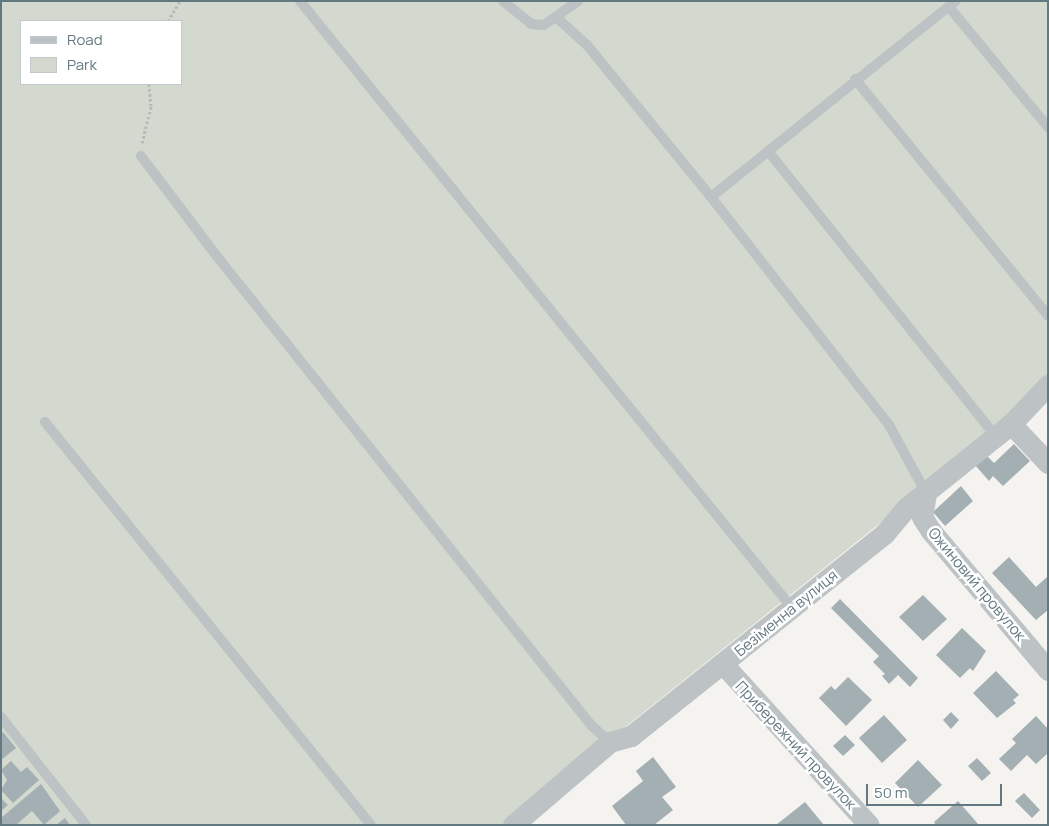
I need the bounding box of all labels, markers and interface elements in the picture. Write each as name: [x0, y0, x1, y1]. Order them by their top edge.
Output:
legend: [20, 20, 182, 85]
text: Road: [67, 29, 103, 50]
text: Park: [67, 54, 97, 75]
street label: Ожиновий провулок: [924, 524, 1030, 644]
street label: Безіменна вулиця: [731, 566, 841, 660]
street label: Прибережний провулок: [732, 677, 860, 813]
scale bar: [869, 774, 1005, 806]
text: 50 m: [874, 782, 908, 803]

